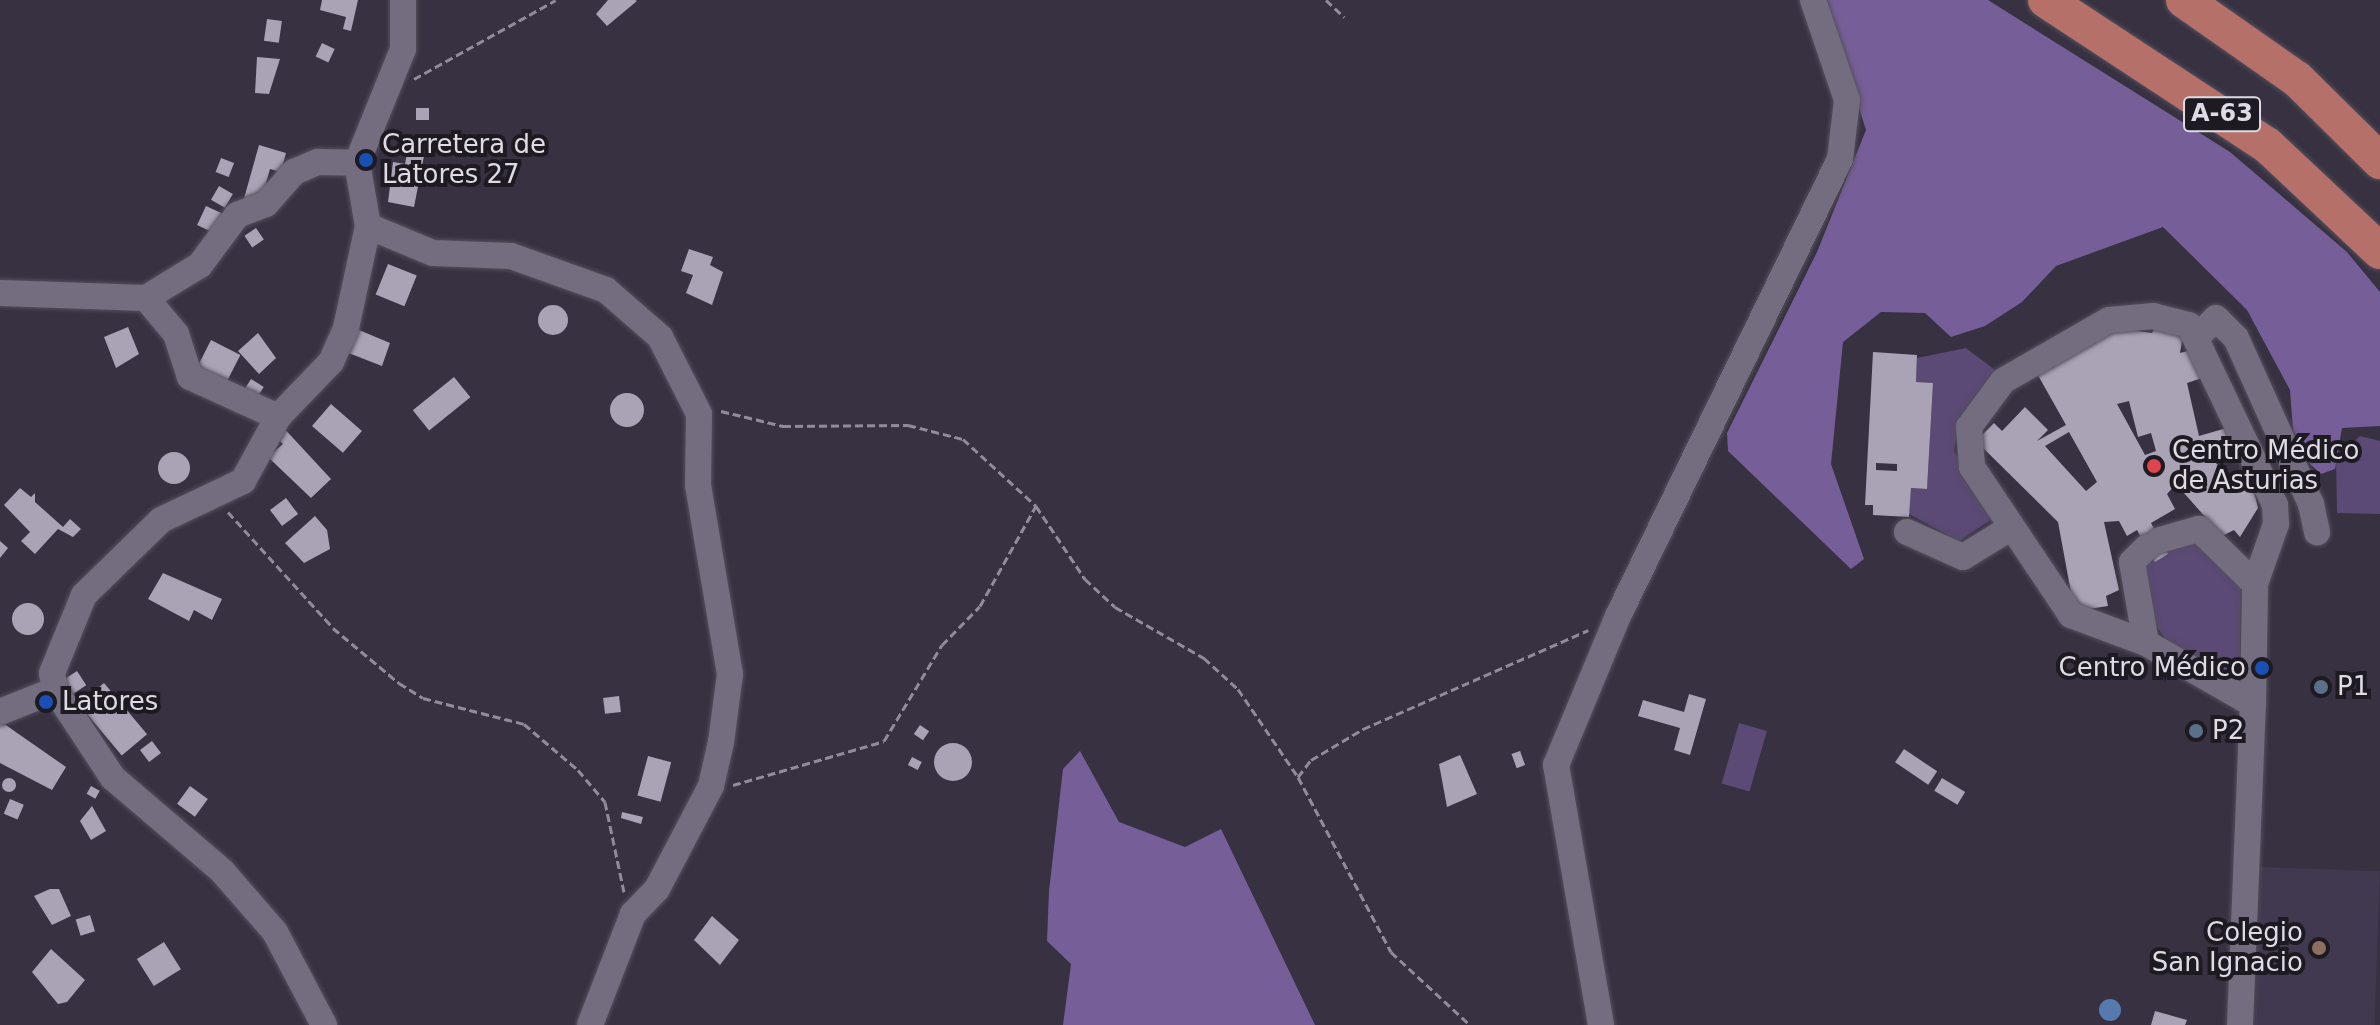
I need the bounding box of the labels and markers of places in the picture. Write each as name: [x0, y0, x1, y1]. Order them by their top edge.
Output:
place label: Carretera de Latores 27: [382, 129, 546, 190]
marker: Carretera de Latores 27: [357, 151, 375, 169]
place label: Centro Médico de Asturias: [2172, 435, 2359, 496]
marker: Centro Médico de Asturias: [2143, 455, 2165, 477]
place label: Centro Médico: [2059, 652, 2246, 684]
marker: Centro Médico: [2253, 659, 2271, 677]
place label: P1: [2337, 671, 2369, 703]
marker: P1: [2312, 678, 2330, 696]
place label: Latores: [62, 686, 158, 718]
marker: Latores: [37, 693, 55, 711]
place label: P2: [2212, 715, 2244, 747]
marker: P2: [2187, 722, 2205, 740]
place label: Colegio San Ignacio: [2152, 917, 2303, 978]
marker: Colegio San Ignacio: [2310, 939, 2328, 957]

